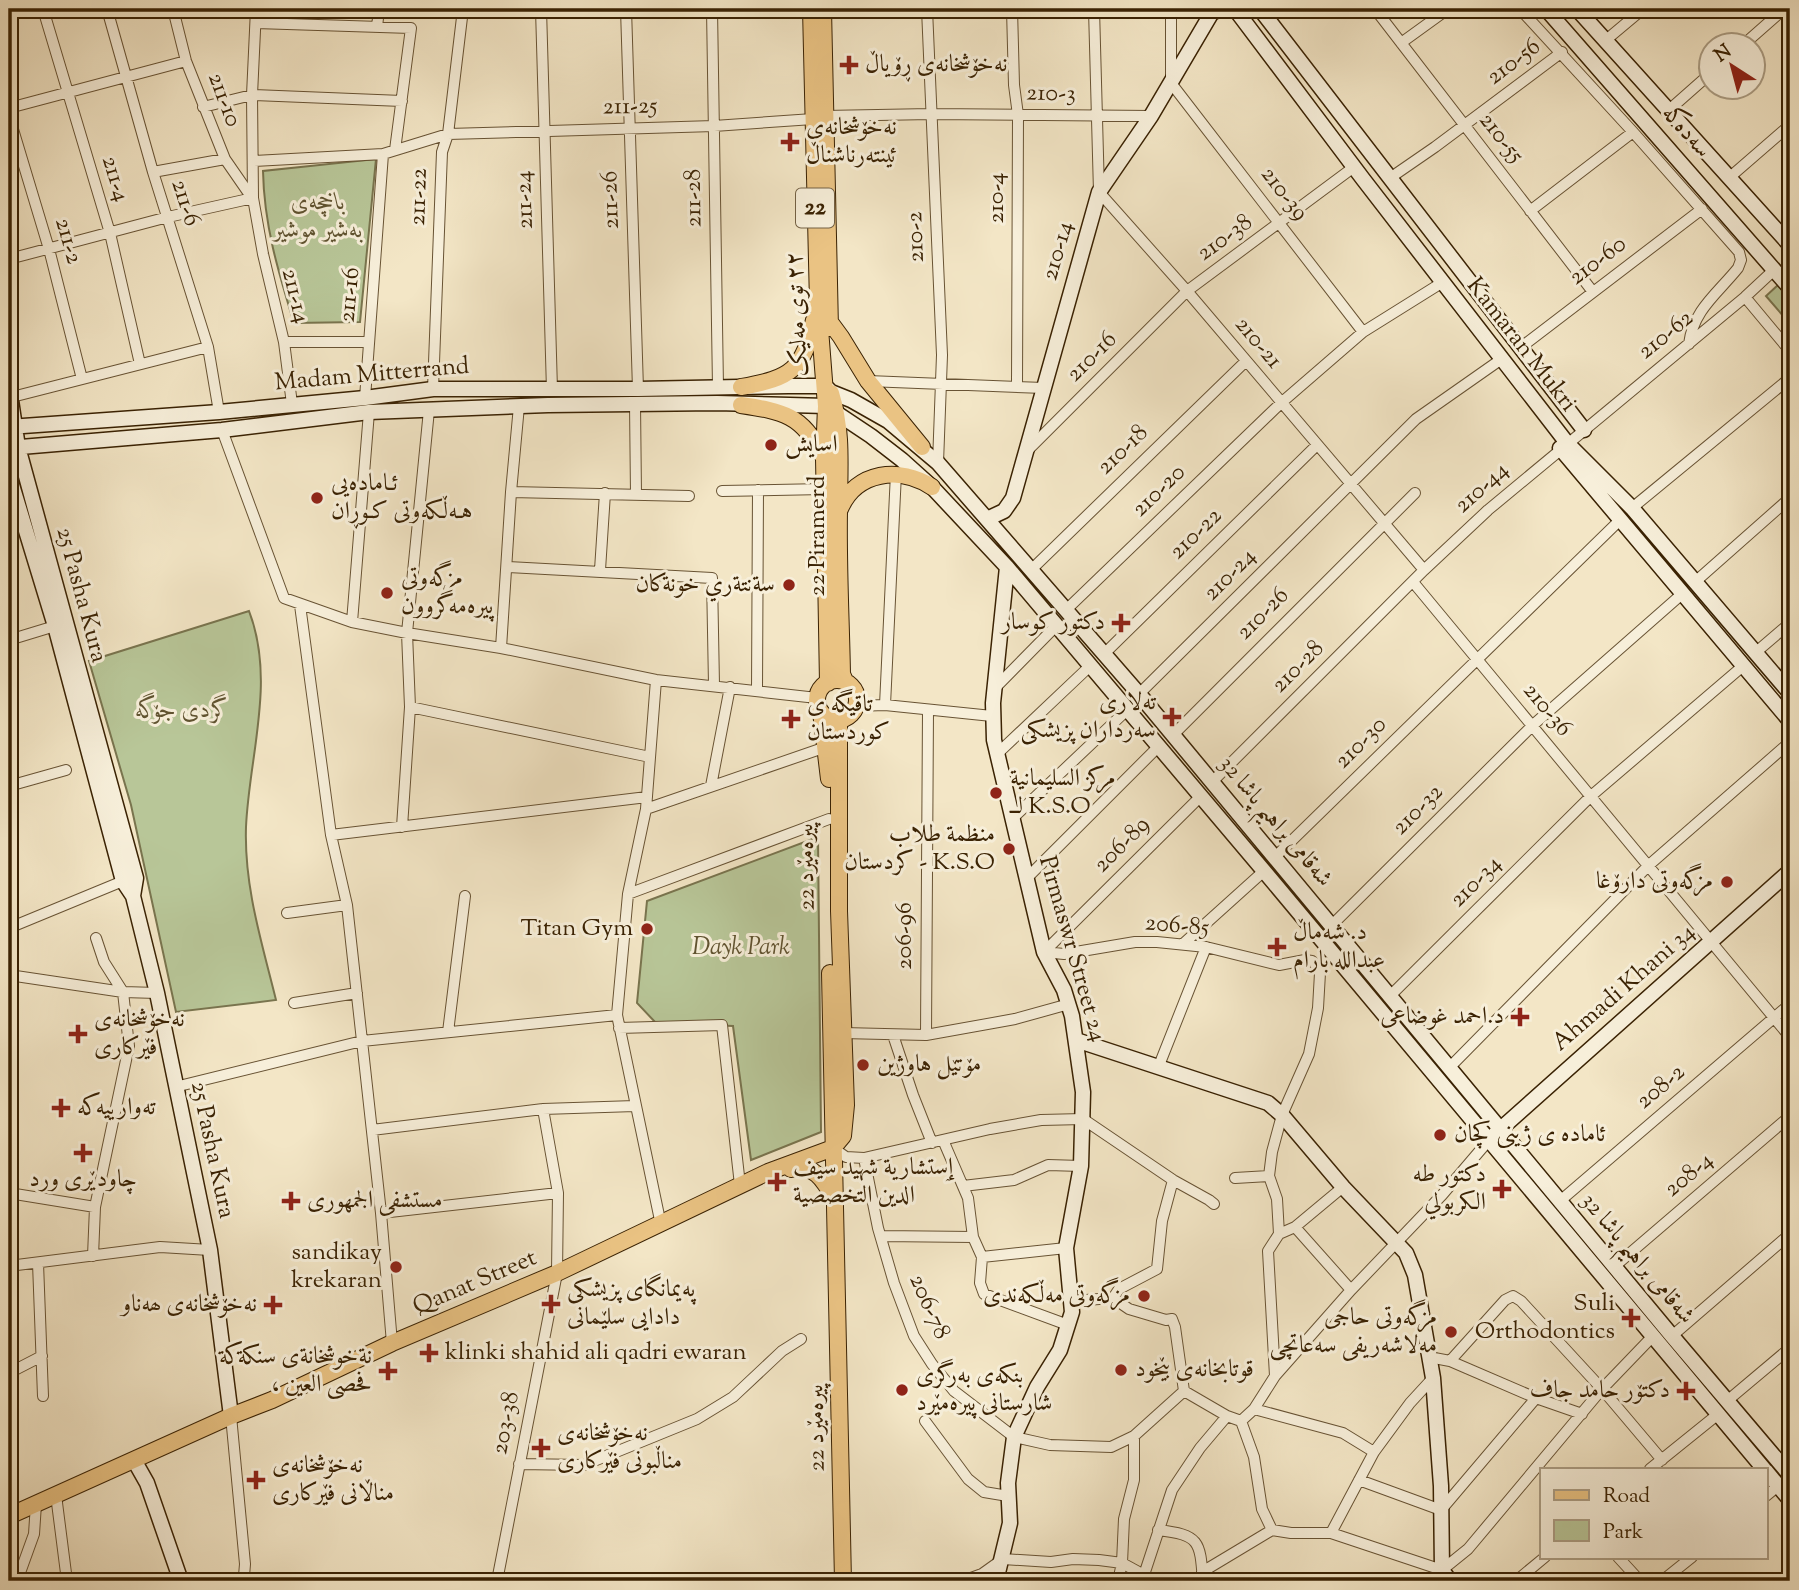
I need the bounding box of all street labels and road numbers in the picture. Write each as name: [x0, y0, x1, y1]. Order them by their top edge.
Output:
street label: 210-56: [1480, 30, 1548, 94]
street label: 211-10: [198, 68, 250, 132]
street label: 210-3: [1026, 77, 1076, 111]
street label: 211-25: [602, 90, 658, 124]
street label: سەدەکە: [1653, 98, 1719, 166]
street label: 210-55: [1470, 105, 1532, 171]
street label: 211-4: [92, 152, 138, 206]
street label: 210-39: [1252, 159, 1316, 229]
street label: 211-22: [401, 168, 437, 226]
street label: 211-28: [676, 168, 712, 228]
street label: 211-24: [507, 170, 543, 230]
street label: 211-26: [593, 170, 629, 230]
street label: 210-4: [980, 173, 1014, 223]
street label: 211-6: [162, 175, 208, 231]
road number: 22: [796, 188, 834, 228]
street label: 210-38: [1190, 206, 1260, 270]
street label: 210-2: [898, 211, 934, 263]
street label: 211-2: [45, 214, 91, 268]
street label: 210-14: [1033, 217, 1083, 285]
street label: 210-60: [1562, 228, 1634, 294]
street label: ٢٢ توی مەلیک: [778, 251, 818, 377]
street label: 211-14: [272, 265, 318, 327]
street label: 211-16: [331, 266, 369, 324]
street label: Kamaran Mukri: [1458, 271, 1584, 420]
street label: 210-62: [1631, 302, 1701, 368]
street label: 210-21: [1226, 309, 1290, 377]
street label: 210-16: [1059, 324, 1125, 390]
street label: Madam Mitterrand: [273, 350, 471, 400]
street label: 210-18: [1090, 417, 1156, 483]
street label: 210-44: [1447, 454, 1517, 522]
street label: 210-20: [1124, 457, 1194, 525]
street label: 22 Piramerd: [801, 475, 835, 596]
street label: 210-22: [1162, 500, 1230, 568]
street label: 25 Pasha Kura: [47, 523, 115, 667]
street label: 210-24: [1196, 541, 1264, 609]
street label: 210-26: [1229, 580, 1297, 648]
street label: 210-28: [1264, 633, 1332, 701]
street label: 210-36: [1514, 676, 1580, 744]
street label: 210-30: [1327, 709, 1395, 777]
street label: شەقامی براهیم پاشا 32: [1206, 749, 1340, 898]
street label: 210-32: [1384, 776, 1452, 844]
street label: 206-89: [1086, 809, 1158, 881]
street label: 22 پیرەمێرد: [789, 822, 825, 911]
street label: 210-34: [1442, 848, 1510, 916]
street label: Pirmaswr Street 24: [1029, 852, 1115, 1046]
street label: 206-96: [888, 902, 922, 970]
street label: 206-85: [1144, 906, 1210, 946]
street label: Ahmadi Khani 34: [1545, 916, 1703, 1060]
street label: 208-2: [1629, 1056, 1693, 1118]
street label: 25 Pasha Kura: [181, 1078, 243, 1222]
street label: 208-4: [1657, 1144, 1721, 1206]
street label: شەقامی براهیم پاشا 32: [1568, 1186, 1702, 1335]
street label: Qanat Street: [408, 1242, 542, 1324]
street label: 206-78: [900, 1269, 958, 1345]
street label: 22 پیرەمێرد: [799, 1383, 835, 1472]
street label: 203-38: [483, 1389, 529, 1457]

